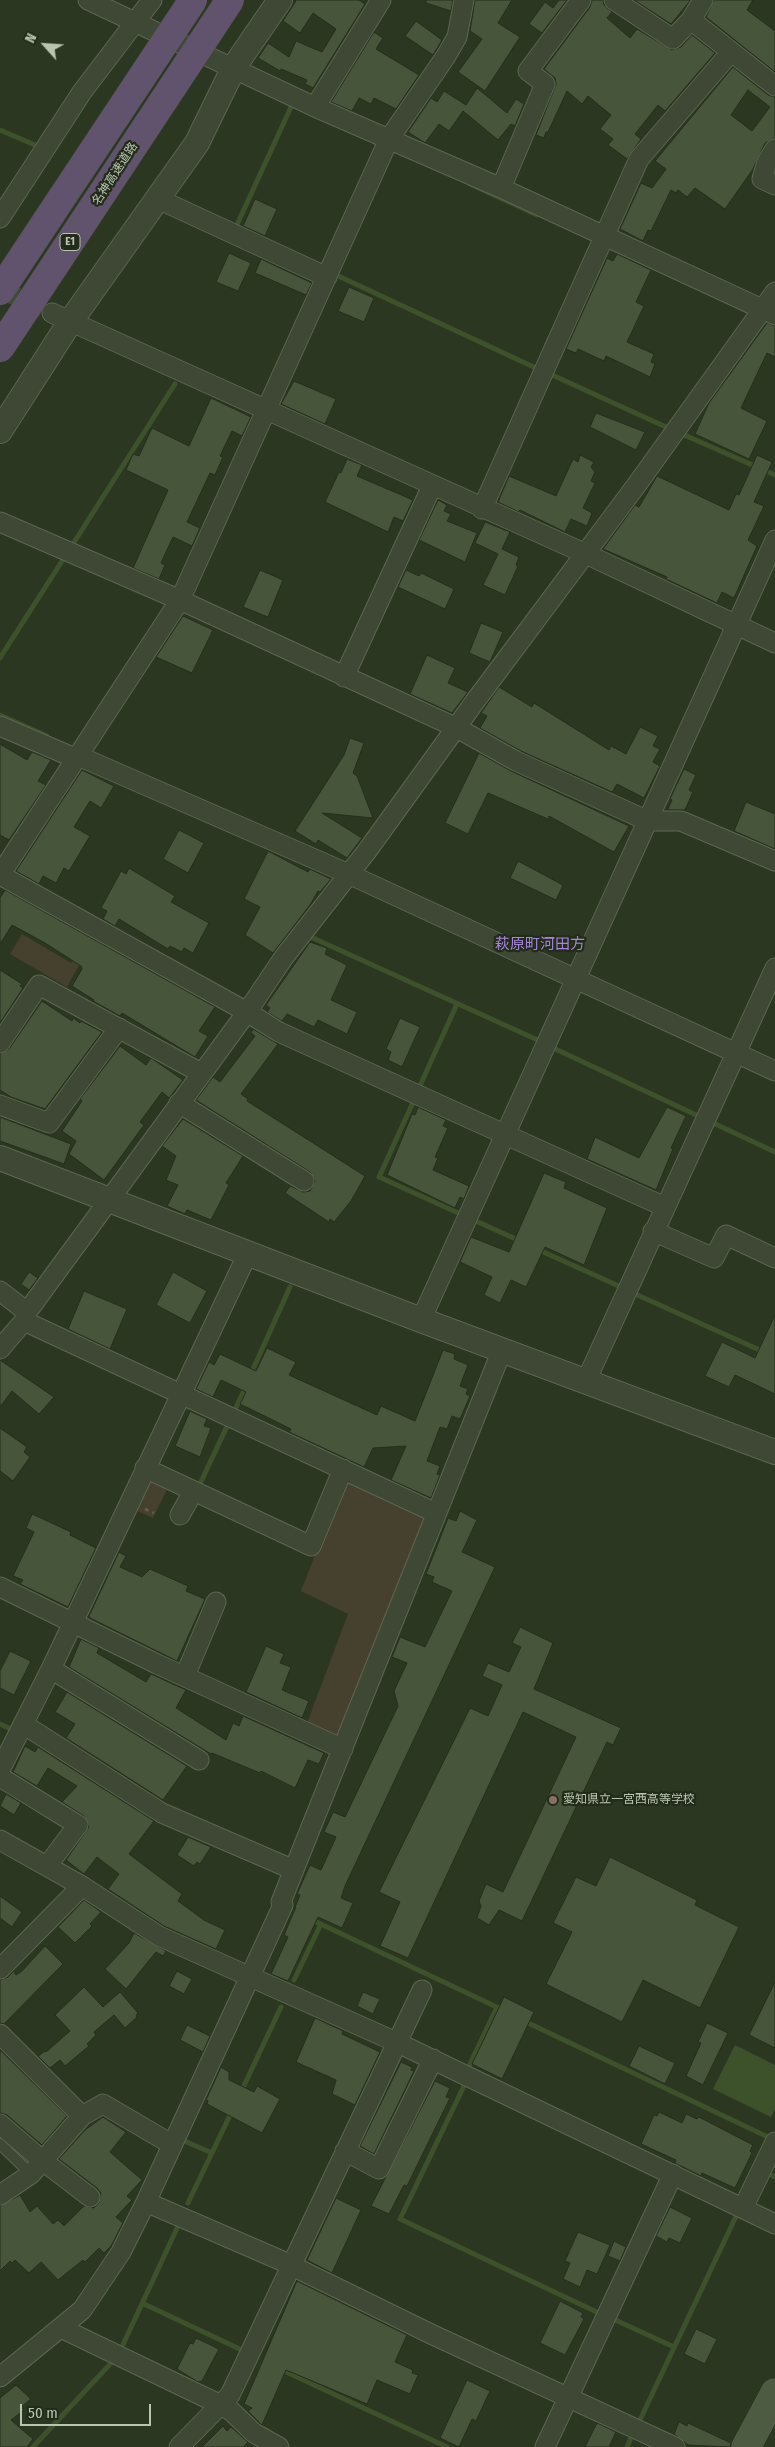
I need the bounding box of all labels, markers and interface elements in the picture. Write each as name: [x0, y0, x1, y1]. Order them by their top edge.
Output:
north arrow: [20, 20, 70, 70]
text: N: [22, 31, 41, 46]
street label: 名神高速道路: [89, 140, 141, 208]
road number: E1: [60, 233, 80, 250]
district label: 萩原町河田方: [495, 936, 585, 954]
place label: 愛知県立一宮西高等学校: [563, 1793, 695, 1807]
marker: 愛知県立一宮西高等学校: [547, 1794, 559, 1806]
scale bar: [22, 2394, 154, 2426]
text: 50 m: [28, 2404, 58, 2422]

